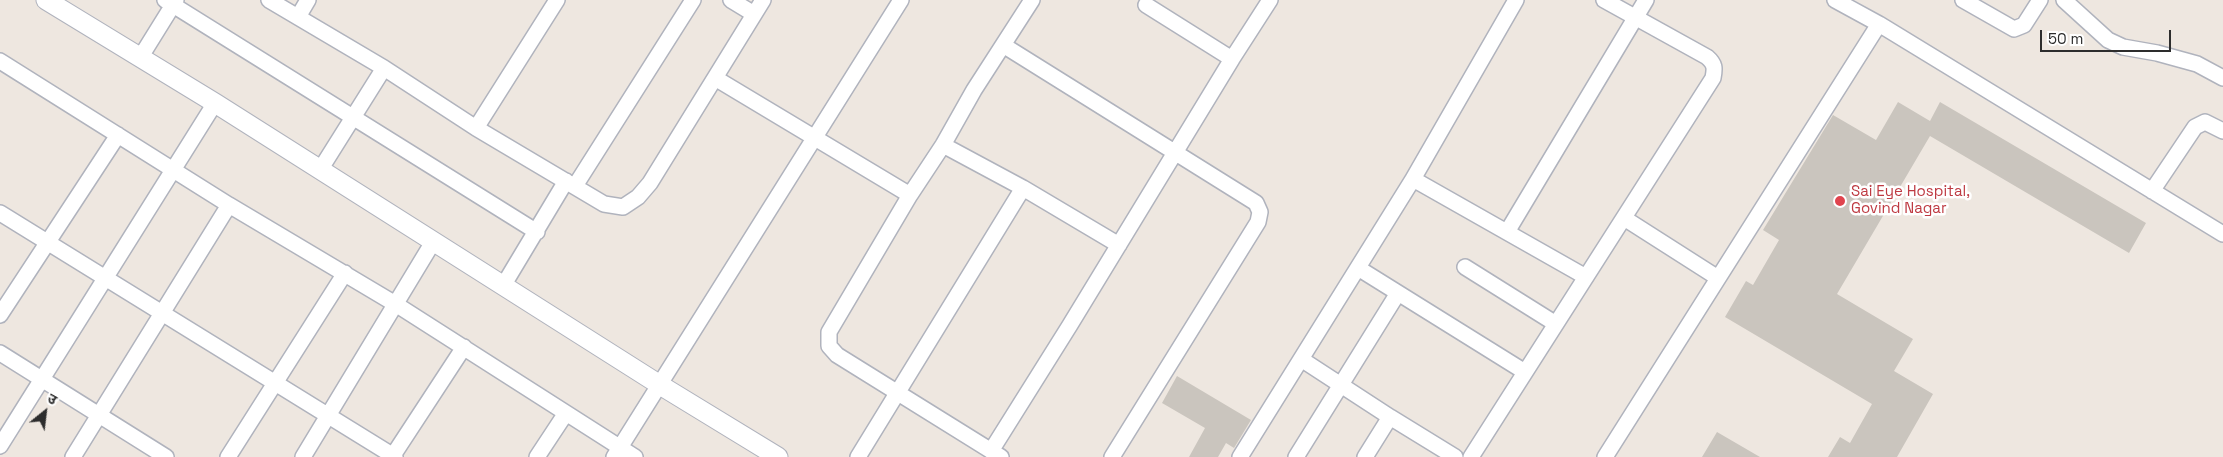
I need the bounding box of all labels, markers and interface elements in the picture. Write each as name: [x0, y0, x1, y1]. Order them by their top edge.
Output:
scale bar: [2043, 20, 2174, 52]
text: 50 m: [2048, 29, 2083, 48]
place label: Sai Eye Hospital, Govind Nagar: [1851, 183, 1970, 218]
marker: Sai Eye Hospital, Govind Nagar: [1833, 194, 1847, 208]
north arrow: [20, 387, 70, 437]
text: उ: [44, 389, 60, 409]

